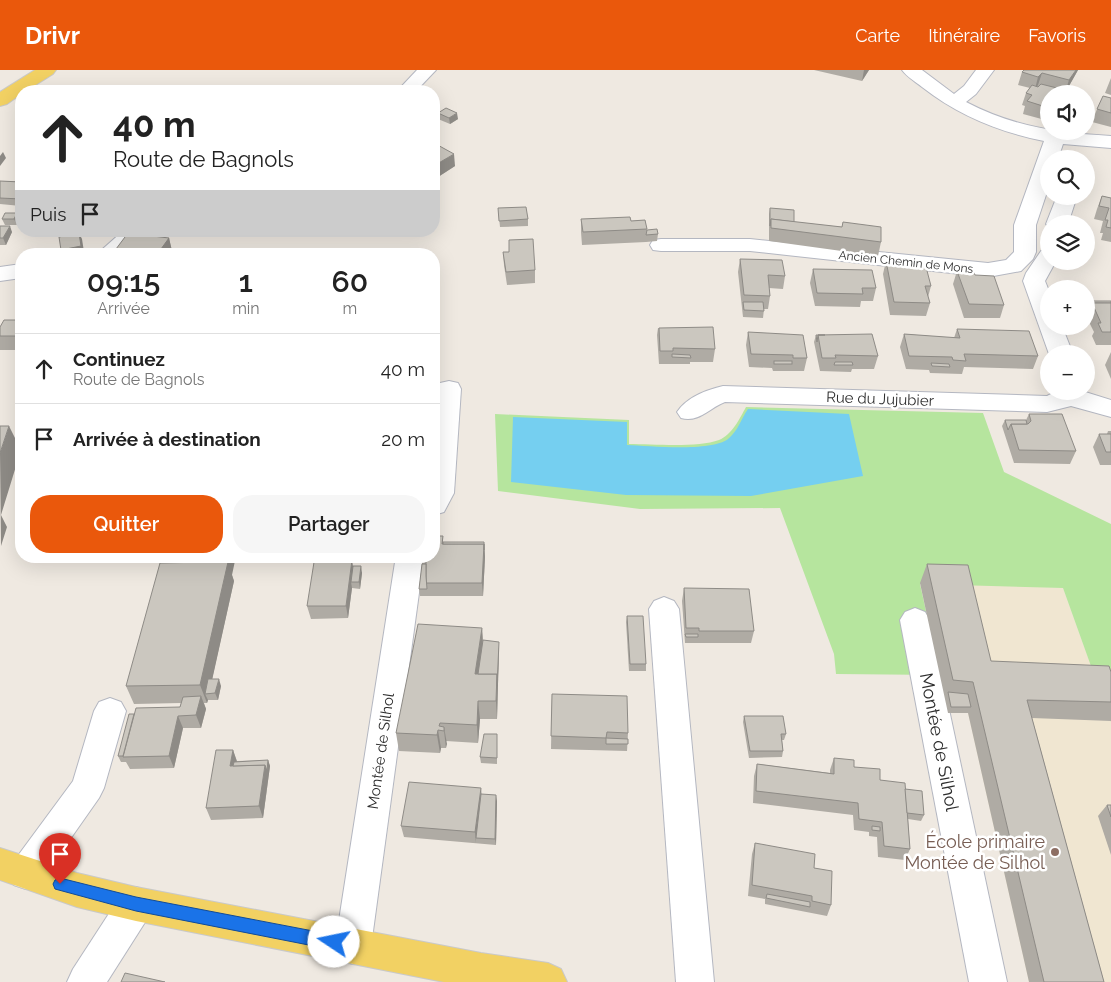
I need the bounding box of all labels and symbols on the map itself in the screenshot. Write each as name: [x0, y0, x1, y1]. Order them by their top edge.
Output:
street label: Ancien Chemin de Mons: [838, 248, 974, 276]
street label: Rue du Jujubier: [826, 388, 935, 410]
street label: Montée de Silhol: [916, 671, 963, 813]
street label: Montée de Silhol: [364, 691, 398, 810]
place label: École primaire Montée de Silhol: [904, 830, 1045, 873]
pin: [39, 833, 81, 884]
marker: École primaire Montée de Silhol: [1049, 846, 1061, 858]
position arrow: [307, 915, 359, 967]

